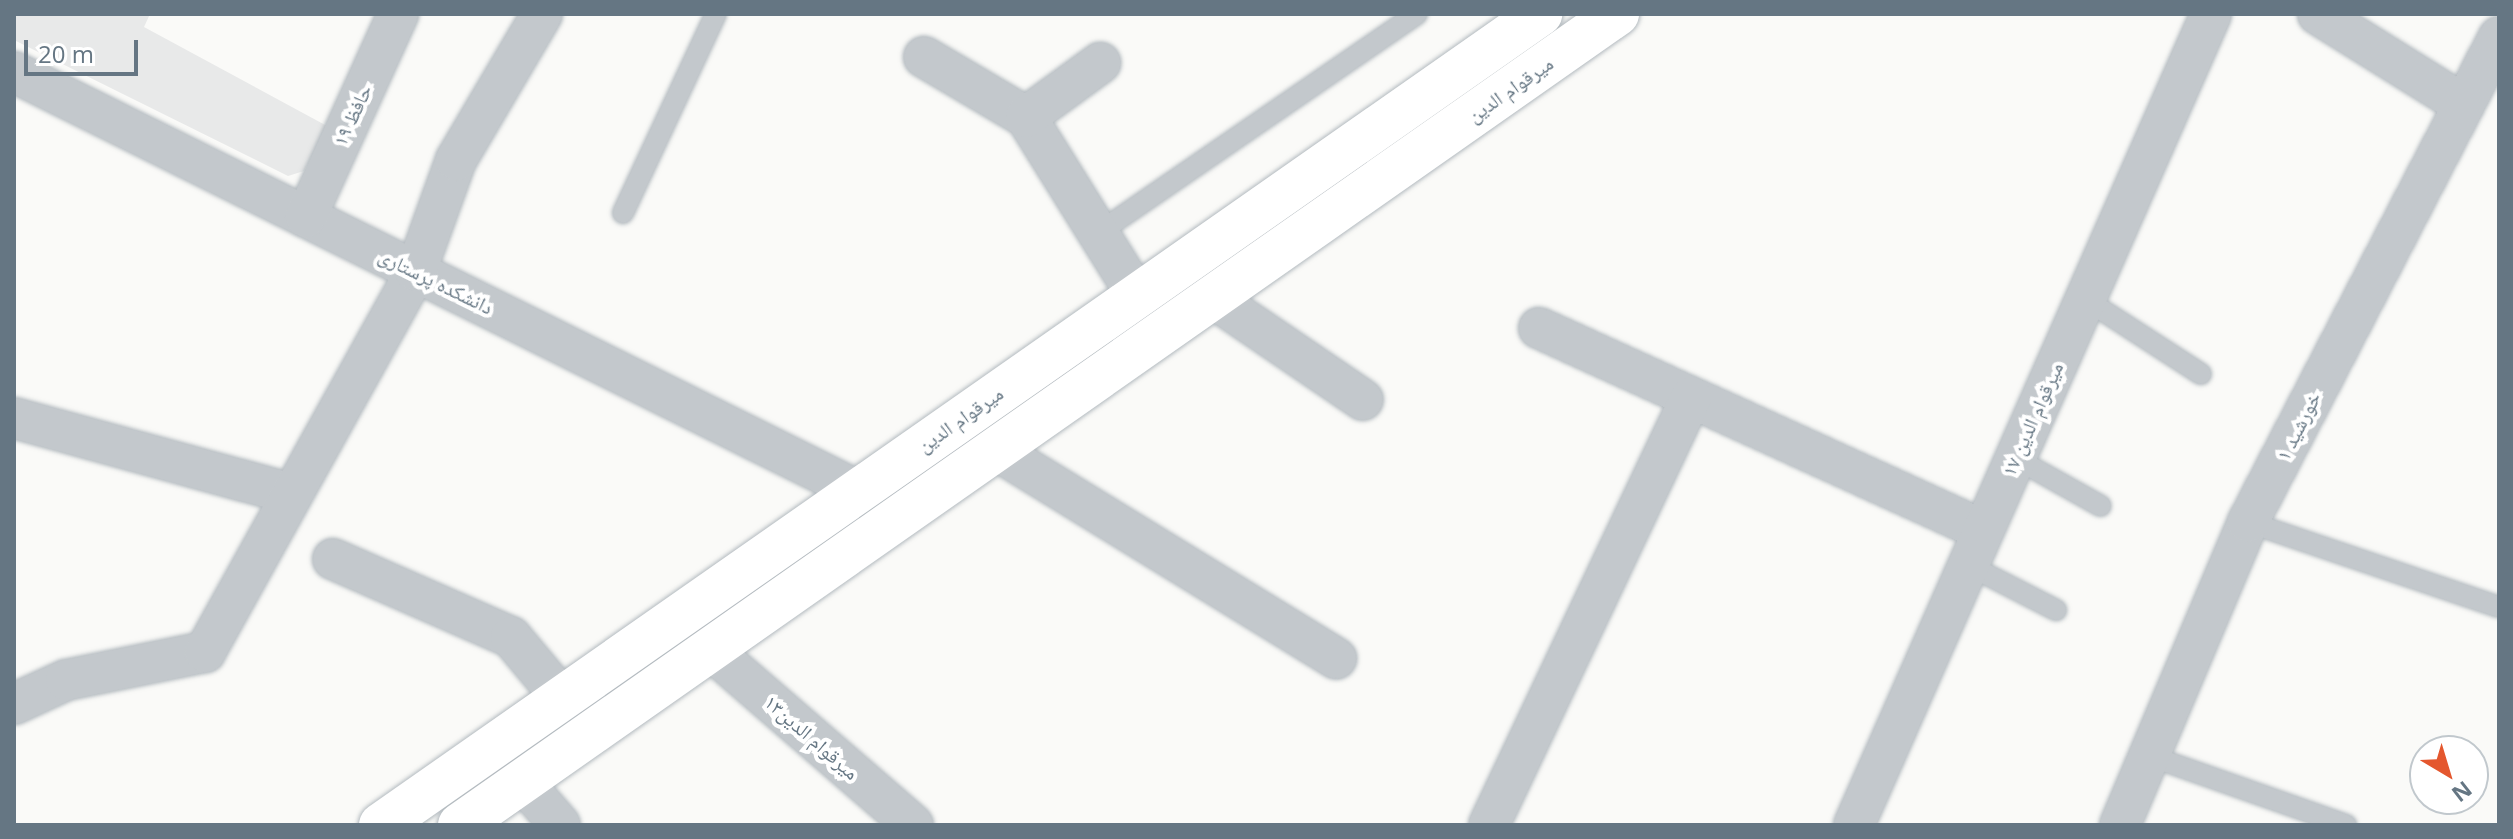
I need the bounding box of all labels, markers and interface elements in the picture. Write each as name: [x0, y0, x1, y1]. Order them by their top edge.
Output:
scale bar: [28, 24, 142, 74]
text: 20 m: [38, 37, 94, 70]
street label: میرقوام الدین: [1463, 51, 1557, 127]
street label: حافظ ۱۹: [327, 81, 377, 149]
street label: دانشکده پرستاری: [375, 243, 497, 319]
street label: میرقوام الدین ۱۷: [1996, 358, 2068, 480]
street label: میرقوام الدین: [913, 381, 1007, 457]
street label: خورشید ۱: [2271, 388, 2325, 464]
street label: میرقوام الدین۱۳: [760, 690, 864, 784]
north arrow: [2409, 735, 2489, 815]
text: N: [2446, 775, 2479, 810]

